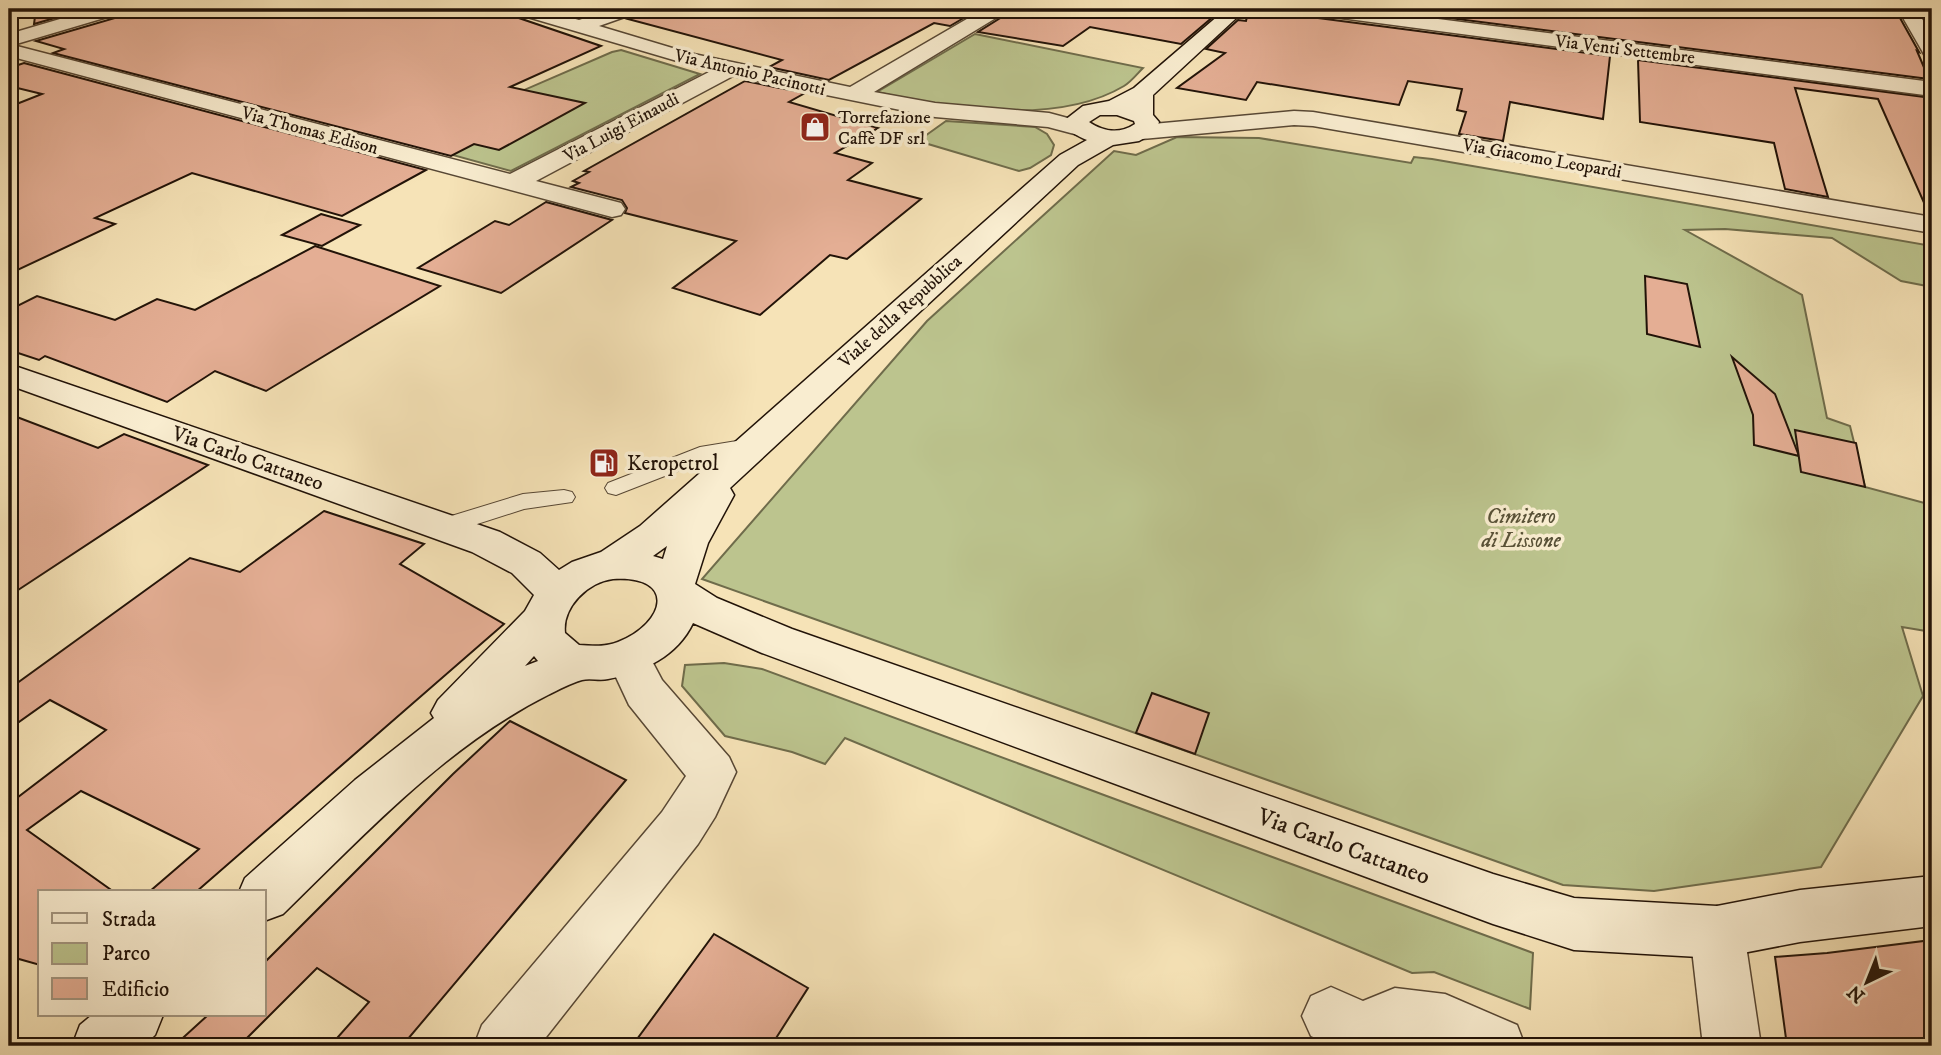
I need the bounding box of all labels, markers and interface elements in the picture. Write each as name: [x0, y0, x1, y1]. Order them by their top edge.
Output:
street label: Via Venti Settembre: [1553, 30, 1696, 69]
street label: Via Antonio Pacinotti: [671, 45, 827, 101]
street label: Via Luigi Einaudi: [559, 88, 683, 168]
street label: Via Thomas Edison: [238, 102, 381, 160]
place label: Torrefazione Caffè DF srl: [838, 107, 931, 150]
shop icon: Torrefazione Caffè DF srl: [798, 110, 832, 144]
street label: Via Giacomo Leopardi: [1460, 134, 1623, 184]
street label: Viale della Repubblica: [834, 250, 967, 374]
street label: Via Carlo Cattaneo: [168, 421, 327, 497]
fuel station icon: Keropetrol: [587, 446, 621, 480]
place label: Keropetrol: [627, 451, 719, 477]
park label: Cimitero di Lissone: [1480, 504, 1561, 554]
street label: Via Carlo Cattaneo: [1252, 802, 1434, 892]
legend: [38, 890, 266, 1016]
text: Strada: [102, 907, 156, 933]
text: Parco: [102, 941, 150, 967]
north arrow: [1832, 946, 1902, 1016]
text: Edificio: [102, 977, 169, 1003]
text: N: [1843, 979, 1870, 1007]

